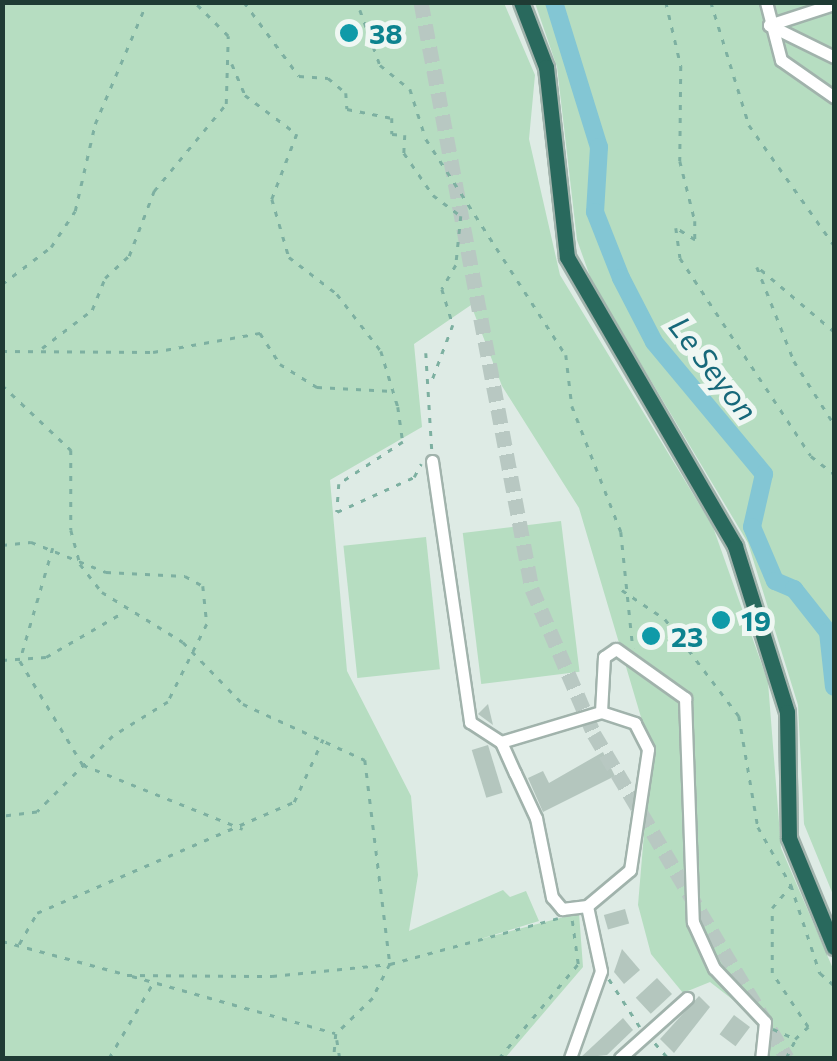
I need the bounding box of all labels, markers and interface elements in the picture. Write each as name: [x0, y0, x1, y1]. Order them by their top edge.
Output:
place label: 38: [369, 16, 403, 50]
marker: 38: [338, 22, 360, 44]
water label: Le Seyon: [662, 309, 766, 427]
place label: 19: [741, 603, 771, 637]
marker: 19: [710, 609, 732, 631]
place label: 23: [671, 619, 703, 653]
marker: 23: [640, 625, 662, 647]

